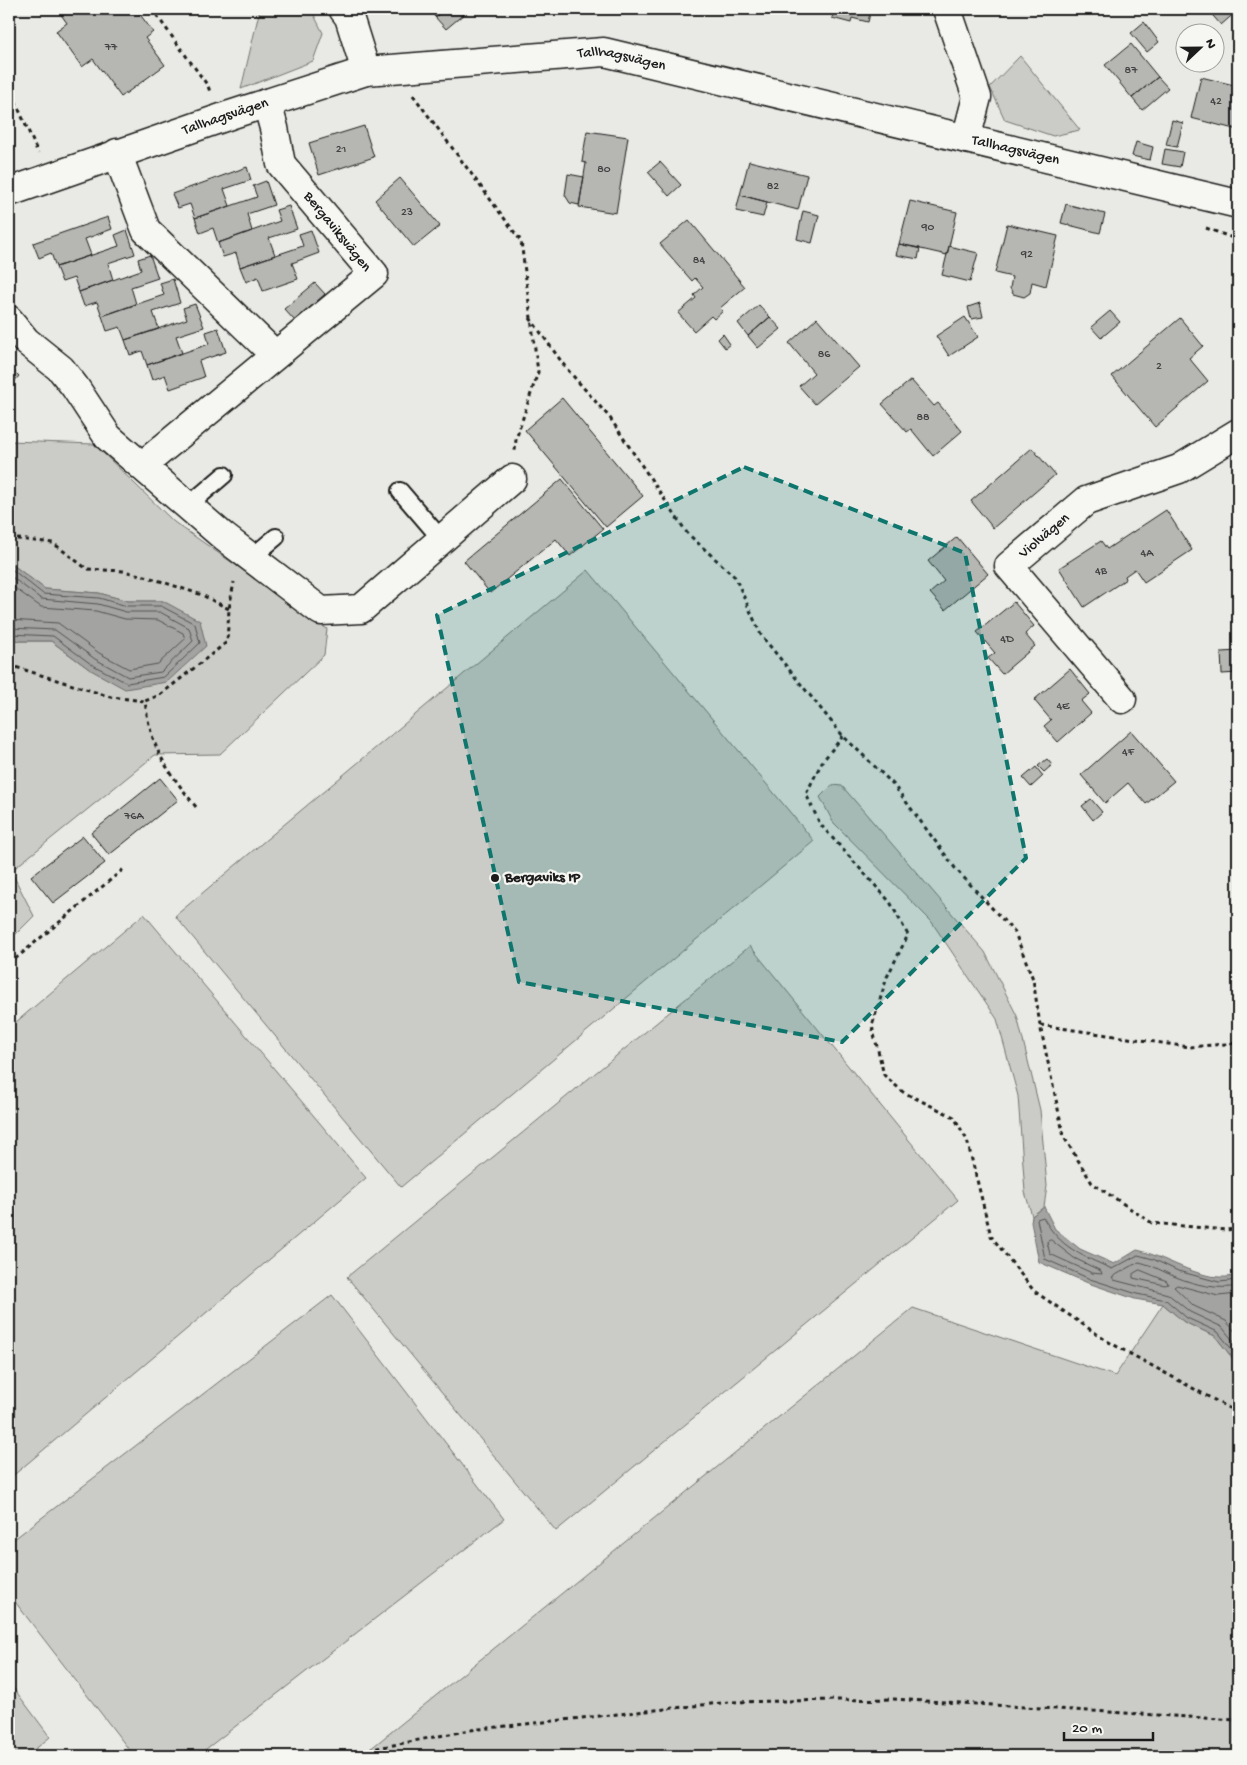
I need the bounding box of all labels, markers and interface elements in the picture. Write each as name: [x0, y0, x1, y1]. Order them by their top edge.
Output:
north arrow: [1174, 22, 1224, 72]
text: N: [1200, 37, 1219, 51]
house number: 77: [104, 41, 118, 55]
street label: Tallhagsvägen: [576, 43, 667, 75]
house number: 87: [1125, 64, 1138, 78]
street label: Tallhagsvägen: [179, 94, 271, 140]
house number: 42: [1210, 95, 1222, 109]
street label: Tallhagsvägen: [969, 131, 1061, 170]
house number: 21: [336, 143, 347, 157]
house number: 80: [597, 163, 611, 177]
house number: 82: [767, 180, 779, 194]
street label: Bergaviksvägen: [299, 187, 375, 276]
house number: 23: [401, 206, 413, 220]
house number: 90: [921, 221, 935, 235]
house number: 92: [1020, 248, 1033, 262]
house number: 84: [693, 254, 705, 268]
house number: 86: [818, 348, 831, 362]
house number: 2: [1156, 360, 1162, 374]
house number: 88: [916, 411, 930, 425]
street label: Violvägen: [1015, 509, 1074, 563]
house number: 4A: [1141, 547, 1154, 561]
house number: 4B: [1095, 565, 1108, 579]
house number: 4D: [1000, 633, 1014, 647]
house number: 4E: [1056, 700, 1070, 714]
house number: 4F: [1122, 746, 1135, 760]
house number: 76A: [123, 810, 145, 824]
place label: Bergaviks IP: [504, 869, 581, 887]
marker: Bergaviks IP: [489, 872, 501, 884]
scale bar: [1064, 1710, 1153, 1742]
text: 20 m: [1072, 1720, 1102, 1738]

